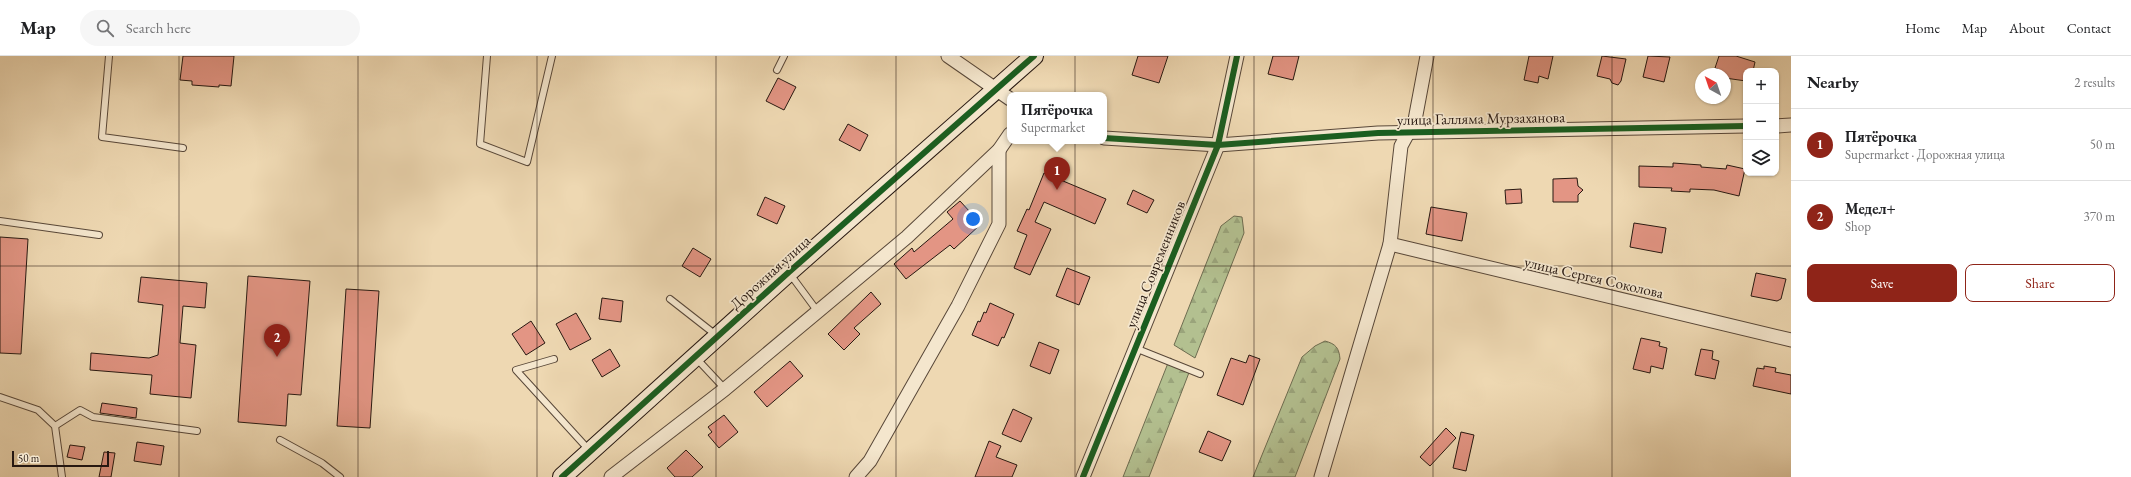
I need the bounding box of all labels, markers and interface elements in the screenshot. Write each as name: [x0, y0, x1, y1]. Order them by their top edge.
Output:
search box: [80, 10, 360, 46]
text: Map: [20, 15, 56, 40]
icon: search: [94, 17, 116, 39]
text: Search here: [126, 18, 191, 37]
text: Home: [1905, 19, 1940, 37]
text: Map: [1962, 19, 1987, 37]
text: About: [2009, 19, 2045, 37]
text: Contact: [2067, 19, 2111, 37]
north arrow: [1695, 68, 1731, 104]
map controls: [1743, 68, 1779, 176]
button: +: [1743, 68, 1779, 104]
text: Nearby: [1807, 71, 1859, 93]
text: 2 results: [2074, 74, 2115, 91]
popup: [1007, 92, 1107, 144]
text: Пятёрочка: [1021, 100, 1093, 119]
button: −: [1743, 104, 1779, 140]
street label: улица Галляма Мурзаханова: [1397, 107, 1565, 129]
text: Supermarket: [1021, 119, 1085, 136]
text: Пятёрочка: [1845, 127, 1917, 146]
text: 1: [1817, 136, 1823, 153]
text: 50 m: [2090, 136, 2115, 153]
button: layers: [1743, 140, 1779, 176]
text: Supermarket · Дорожная улица: [1845, 146, 2005, 163]
pin: 1: [1044, 157, 1070, 190]
street label: улица Современников: [1121, 198, 1189, 330]
text: Медел+: [1845, 199, 1895, 218]
text: 2: [1817, 208, 1823, 225]
text: 370 m: [2084, 208, 2115, 225]
your location: [963, 209, 983, 229]
text: Shop: [1845, 218, 1871, 235]
street label: Дорожная улица: [726, 231, 814, 313]
street label: улица Сергея Соколова: [1523, 252, 1665, 302]
button: Save: [1807, 264, 1957, 302]
button: Share: [1965, 264, 2115, 302]
pin: 2: [264, 324, 290, 357]
scale bar: [12, 449, 109, 468]
text: 50 m: [18, 451, 39, 465]

